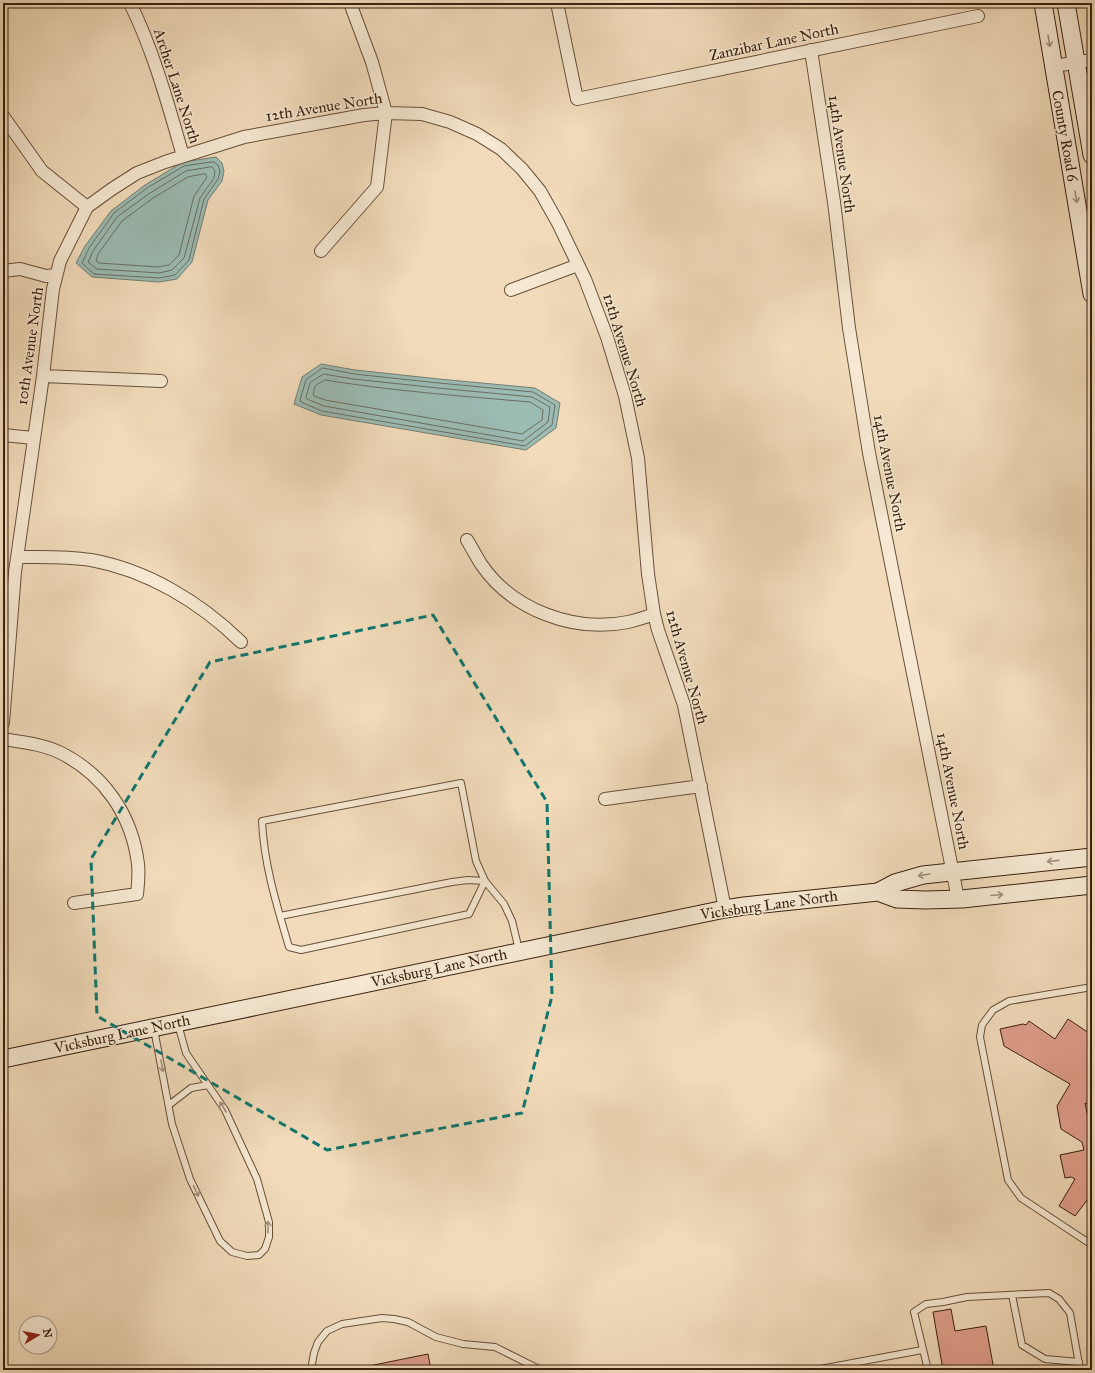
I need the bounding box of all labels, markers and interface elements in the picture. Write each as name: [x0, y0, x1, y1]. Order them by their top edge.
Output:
street label: Zanzibar Lane North: [708, 19, 841, 64]
street label: Archer Lane North: [150, 25, 204, 146]
one-way arrow: [1046, 35, 1054, 48]
street label: 12th Avenue North: [264, 89, 384, 125]
street label: County Road 6: [1048, 89, 1082, 184]
street label: 14th Avenue North: [825, 94, 859, 215]
one-way arrow: [1072, 190, 1080, 203]
street label: 10th Avenue North: [13, 285, 47, 406]
street label: 12th Avenue North: [599, 291, 651, 410]
street label: 14th Avenue North: [870, 413, 910, 534]
street label: 12th Avenue North: [662, 608, 712, 727]
street label: 14th Avenue North: [933, 731, 973, 852]
one-way arrow: [1047, 857, 1060, 865]
one-way arrow: [918, 872, 931, 880]
street label: Vicksburg Lane North: [698, 886, 840, 924]
one-way arrow: [990, 892, 1003, 899]
street label: Vicksburg Lane North: [368, 945, 509, 991]
street label: Vicksburg Lane North: [51, 1011, 192, 1057]
one-way arrow: [158, 1059, 166, 1072]
one-way arrow: [219, 1102, 227, 1113]
one-way arrow: [193, 1184, 200, 1196]
one-way arrow: [265, 1221, 272, 1234]
north arrow: [18, 1315, 58, 1355]
text: N: [40, 1328, 55, 1340]

